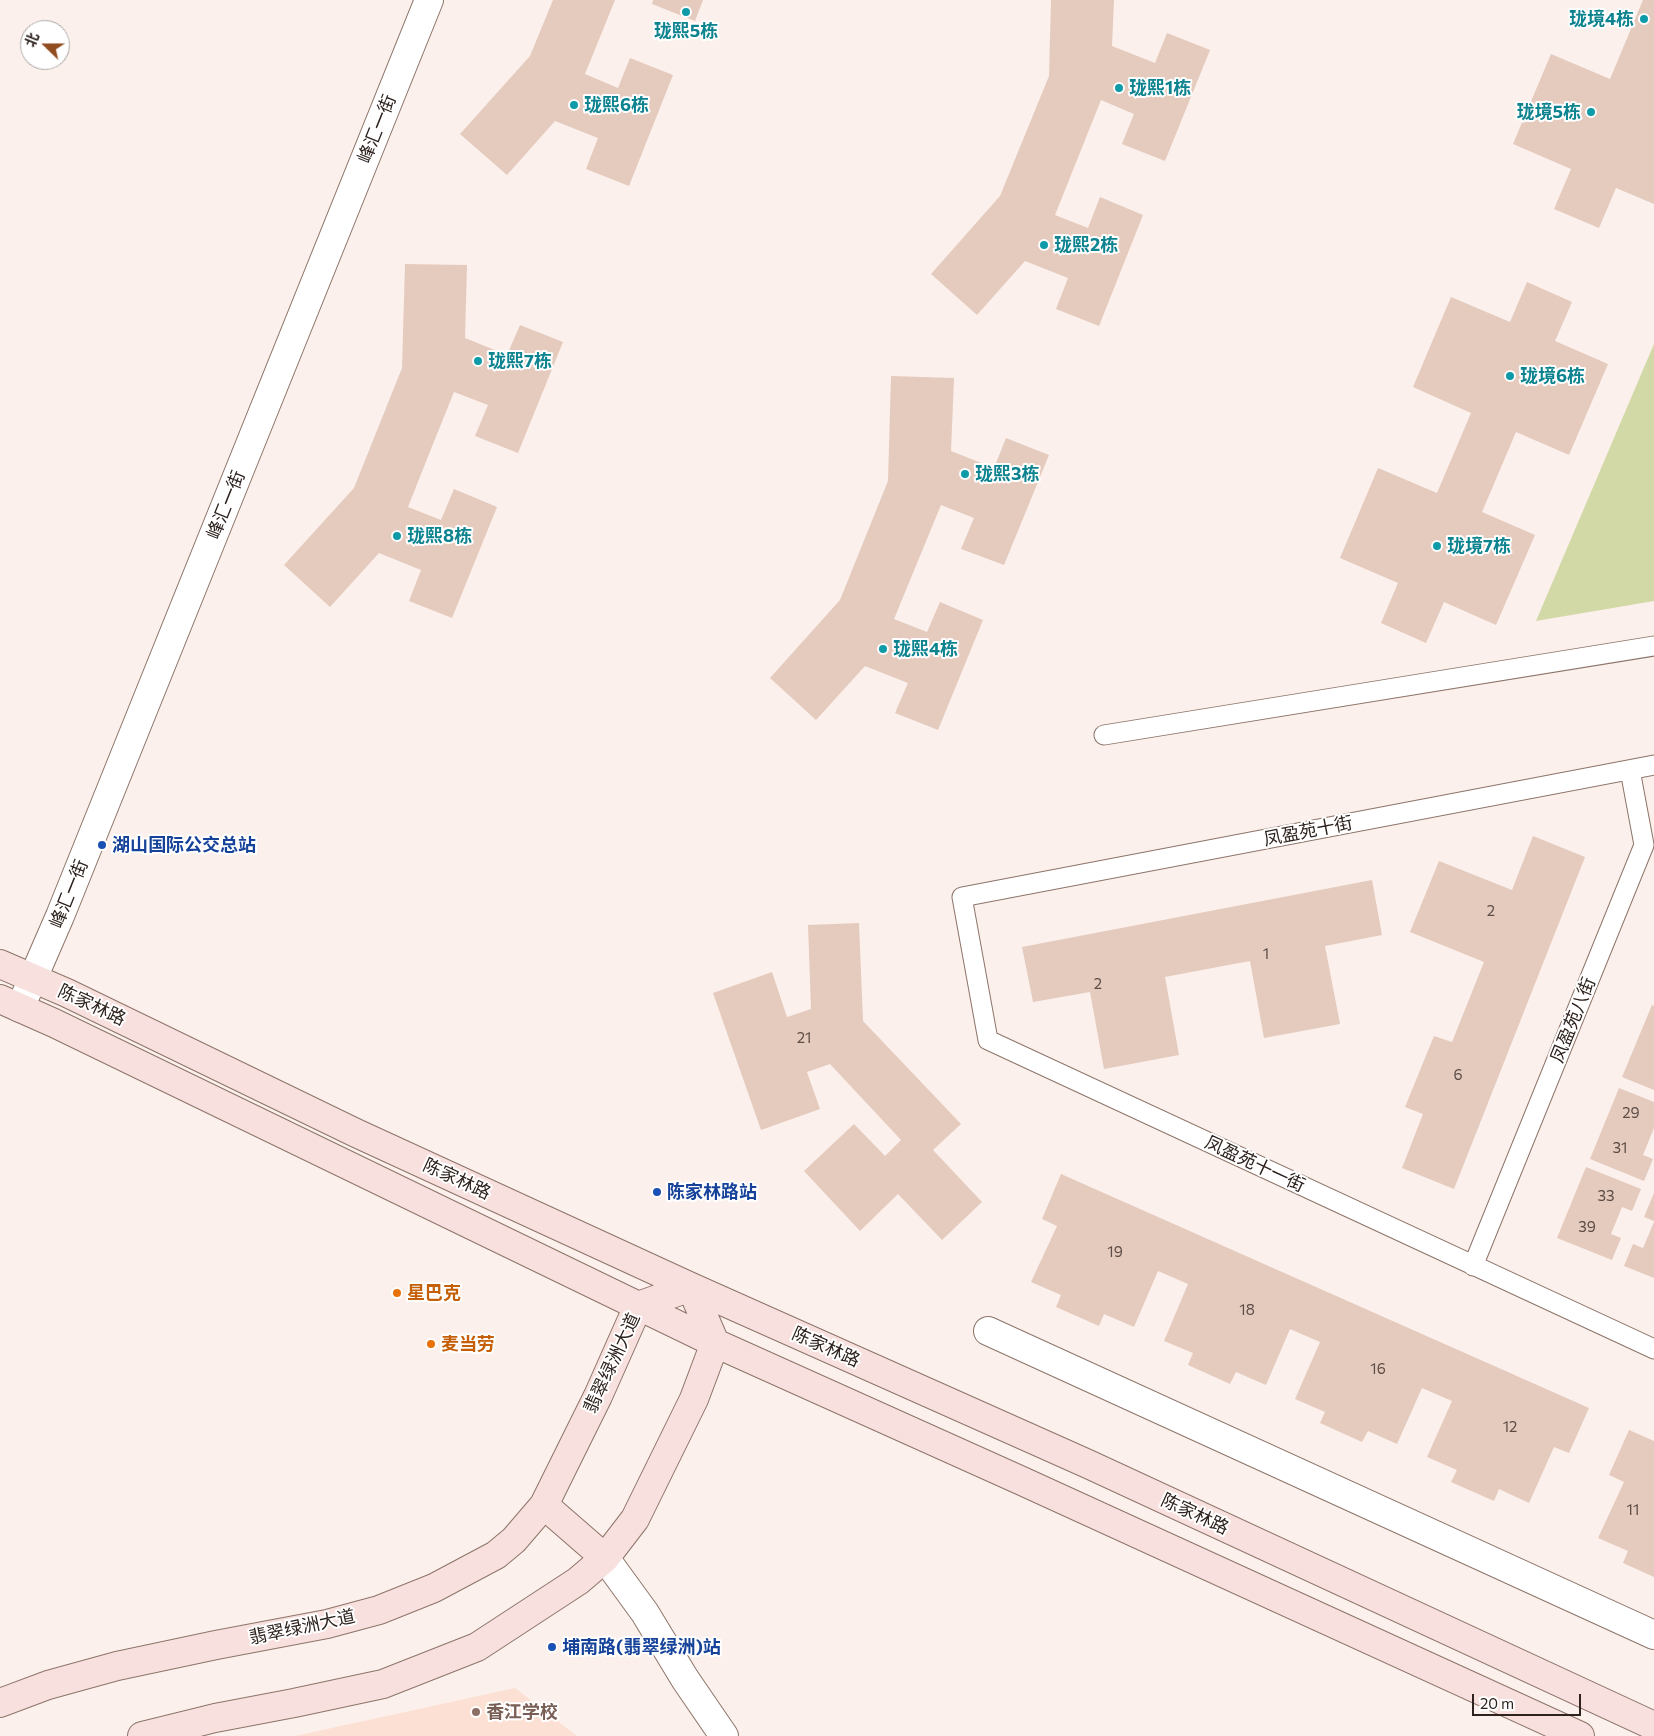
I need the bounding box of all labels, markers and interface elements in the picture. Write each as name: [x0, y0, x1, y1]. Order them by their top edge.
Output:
marker: 珑熙5栋: [680, 6, 692, 18]
place label: 珑境4栋: [1569, 8, 1634, 30]
marker: 珑境4栋: [1638, 13, 1650, 25]
north arrow: [20, 20, 70, 70]
place label: 珑熙5栋: [654, 20, 718, 42]
text: 北: [21, 30, 42, 49]
place label: 珑熙1栋: [1129, 77, 1191, 99]
marker: 珑熙1栋: [1113, 82, 1125, 94]
street label: 峰汇一街: [354, 92, 400, 166]
place label: 珑熙6栋: [584, 94, 649, 116]
marker: 珑熙6栋: [568, 99, 580, 111]
place label: 珑境5栋: [1517, 101, 1581, 123]
marker: 珑境5栋: [1585, 106, 1597, 118]
place label: 珑熙2栋: [1054, 234, 1118, 256]
marker: 珑熙2栋: [1038, 239, 1050, 251]
place label: 珑熙7栋: [488, 350, 552, 372]
marker: 珑熙7栋: [472, 355, 484, 367]
place label: 珑境6栋: [1520, 365, 1585, 387]
marker: 珑境6栋: [1504, 370, 1516, 382]
place label: 珑熙3栋: [975, 463, 1039, 485]
street label: 峰汇一街: [203, 468, 249, 542]
marker: 珑熙3栋: [959, 468, 971, 480]
place label: 珑熙8栋: [407, 525, 472, 547]
marker: 珑熙8栋: [391, 530, 403, 542]
place label: 珑境7栋: [1447, 535, 1511, 557]
marker: 珑境7栋: [1431, 540, 1443, 552]
place label: 珑熙4栋: [893, 638, 958, 660]
marker: 珑熙4栋: [877, 643, 889, 655]
street label: 凤盈苑十街: [1262, 812, 1354, 850]
place label: 湖山国际公交总站: [112, 834, 256, 856]
marker: 湖山国际公交总站: [96, 839, 108, 851]
street label: 峰汇一街: [46, 857, 92, 931]
house number: 2: [1487, 902, 1495, 920]
house number: 1: [1263, 945, 1269, 963]
street label: 凤盈苑八街: [1546, 974, 1600, 1066]
house number: 2: [1094, 975, 1102, 993]
street label: 陈家林路: [55, 980, 129, 1030]
house number: 21: [797, 1029, 811, 1047]
house number: 6: [1453, 1066, 1463, 1084]
house number: 29: [1622, 1104, 1640, 1122]
street label: 凤盈苑十一街: [1201, 1131, 1309, 1197]
house number: 31: [1613, 1139, 1627, 1157]
street label: 陈家林路: [420, 1154, 494, 1204]
place label: 陈家林路站: [667, 1181, 757, 1203]
marker: 陈家林路站: [651, 1186, 663, 1198]
house number: 33: [1597, 1187, 1615, 1205]
house number: 39: [1578, 1218, 1596, 1236]
house number: 19: [1107, 1243, 1123, 1261]
place label: 星巴克: [407, 1282, 461, 1304]
marker: 星巴克: [391, 1287, 403, 1299]
house number: 18: [1239, 1301, 1255, 1319]
street label: 翡翠绿洲大道: [579, 1309, 645, 1417]
street label: 陈家林路: [789, 1322, 863, 1372]
place label: 麦当劳: [441, 1333, 495, 1355]
marker: 麦当劳: [425, 1338, 437, 1350]
house number: 16: [1370, 1360, 1386, 1378]
house number: 12: [1503, 1418, 1517, 1436]
street label: 陈家林路: [1158, 1489, 1232, 1539]
house number: 11: [1627, 1501, 1639, 1519]
street label: 翡翠绿洲大道: [247, 1605, 357, 1649]
place label: 埔南路(翡翠绿洲)站: [562, 1636, 721, 1658]
marker: 埔南路(翡翠绿洲)站: [546, 1641, 558, 1653]
scale bar: [1474, 1684, 1583, 1716]
text: 20 m: [1480, 1694, 1514, 1712]
place label: 香江学校: [486, 1701, 558, 1723]
marker: 香江学校: [470, 1706, 482, 1718]

